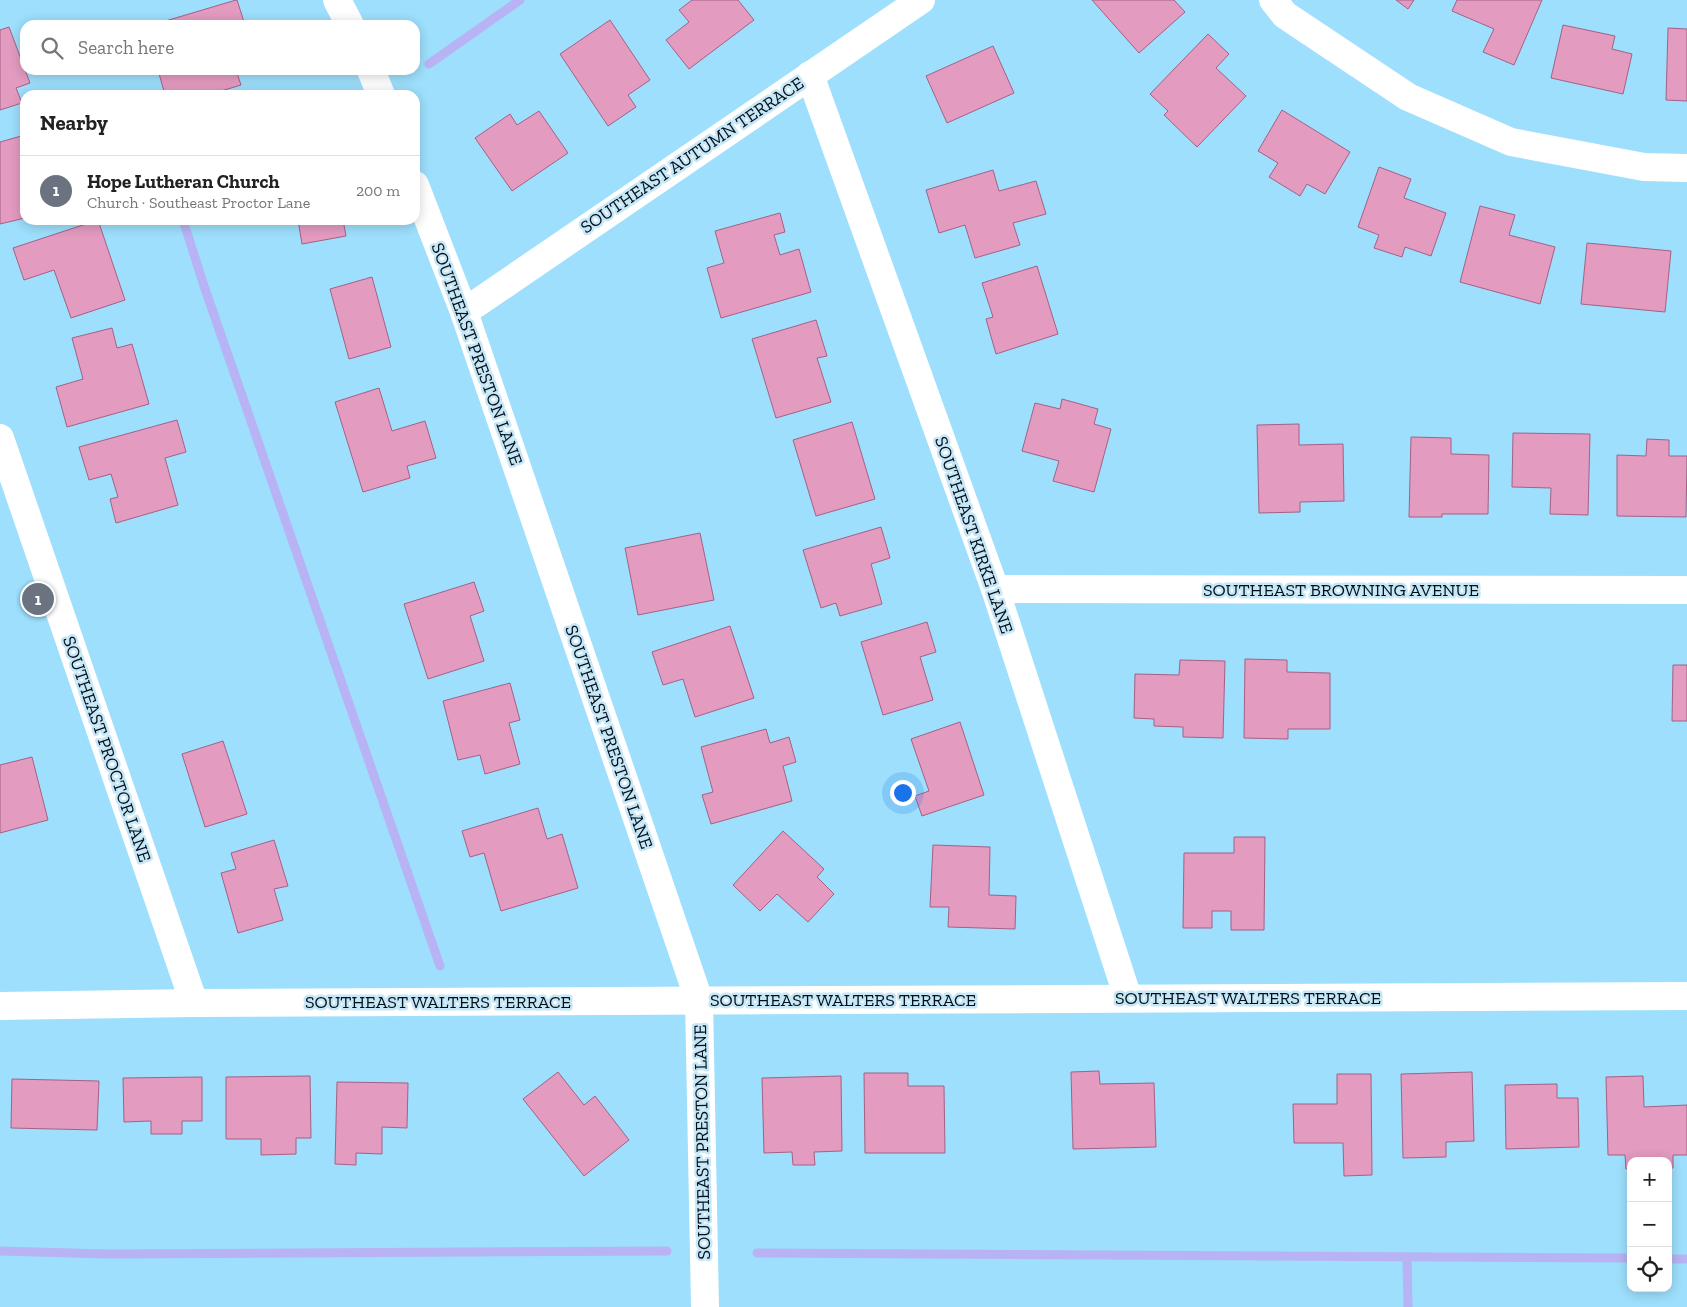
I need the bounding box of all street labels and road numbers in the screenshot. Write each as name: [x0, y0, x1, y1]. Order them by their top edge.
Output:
street label: SOUTHEAST AUTUMN TERRACE: [576, 72, 808, 238]
street label: SOUTHEAST PRESTON LANE: [426, 240, 528, 468]
street label: SOUTHEAST KIRKE LANE: [930, 434, 1018, 636]
street label: SOUTHEAST BROWNING AVENUE: [1203, 579, 1479, 601]
street label: SOUTHEAST PRESTON LANE: [560, 622, 658, 852]
street label: SOUTHEAST PROCTOR LANE: [58, 633, 156, 865]
street label: SOUTHEAST WALTERS TERRACE: [1115, 987, 1381, 1009]
street label: SOUTHEAST WALTERS TERRACE: [710, 989, 976, 1011]
street label: SOUTHEAST WALTERS TERRACE: [305, 991, 571, 1013]
street label: SOUTHEAST PRESTON LANE: [689, 1024, 715, 1260]

